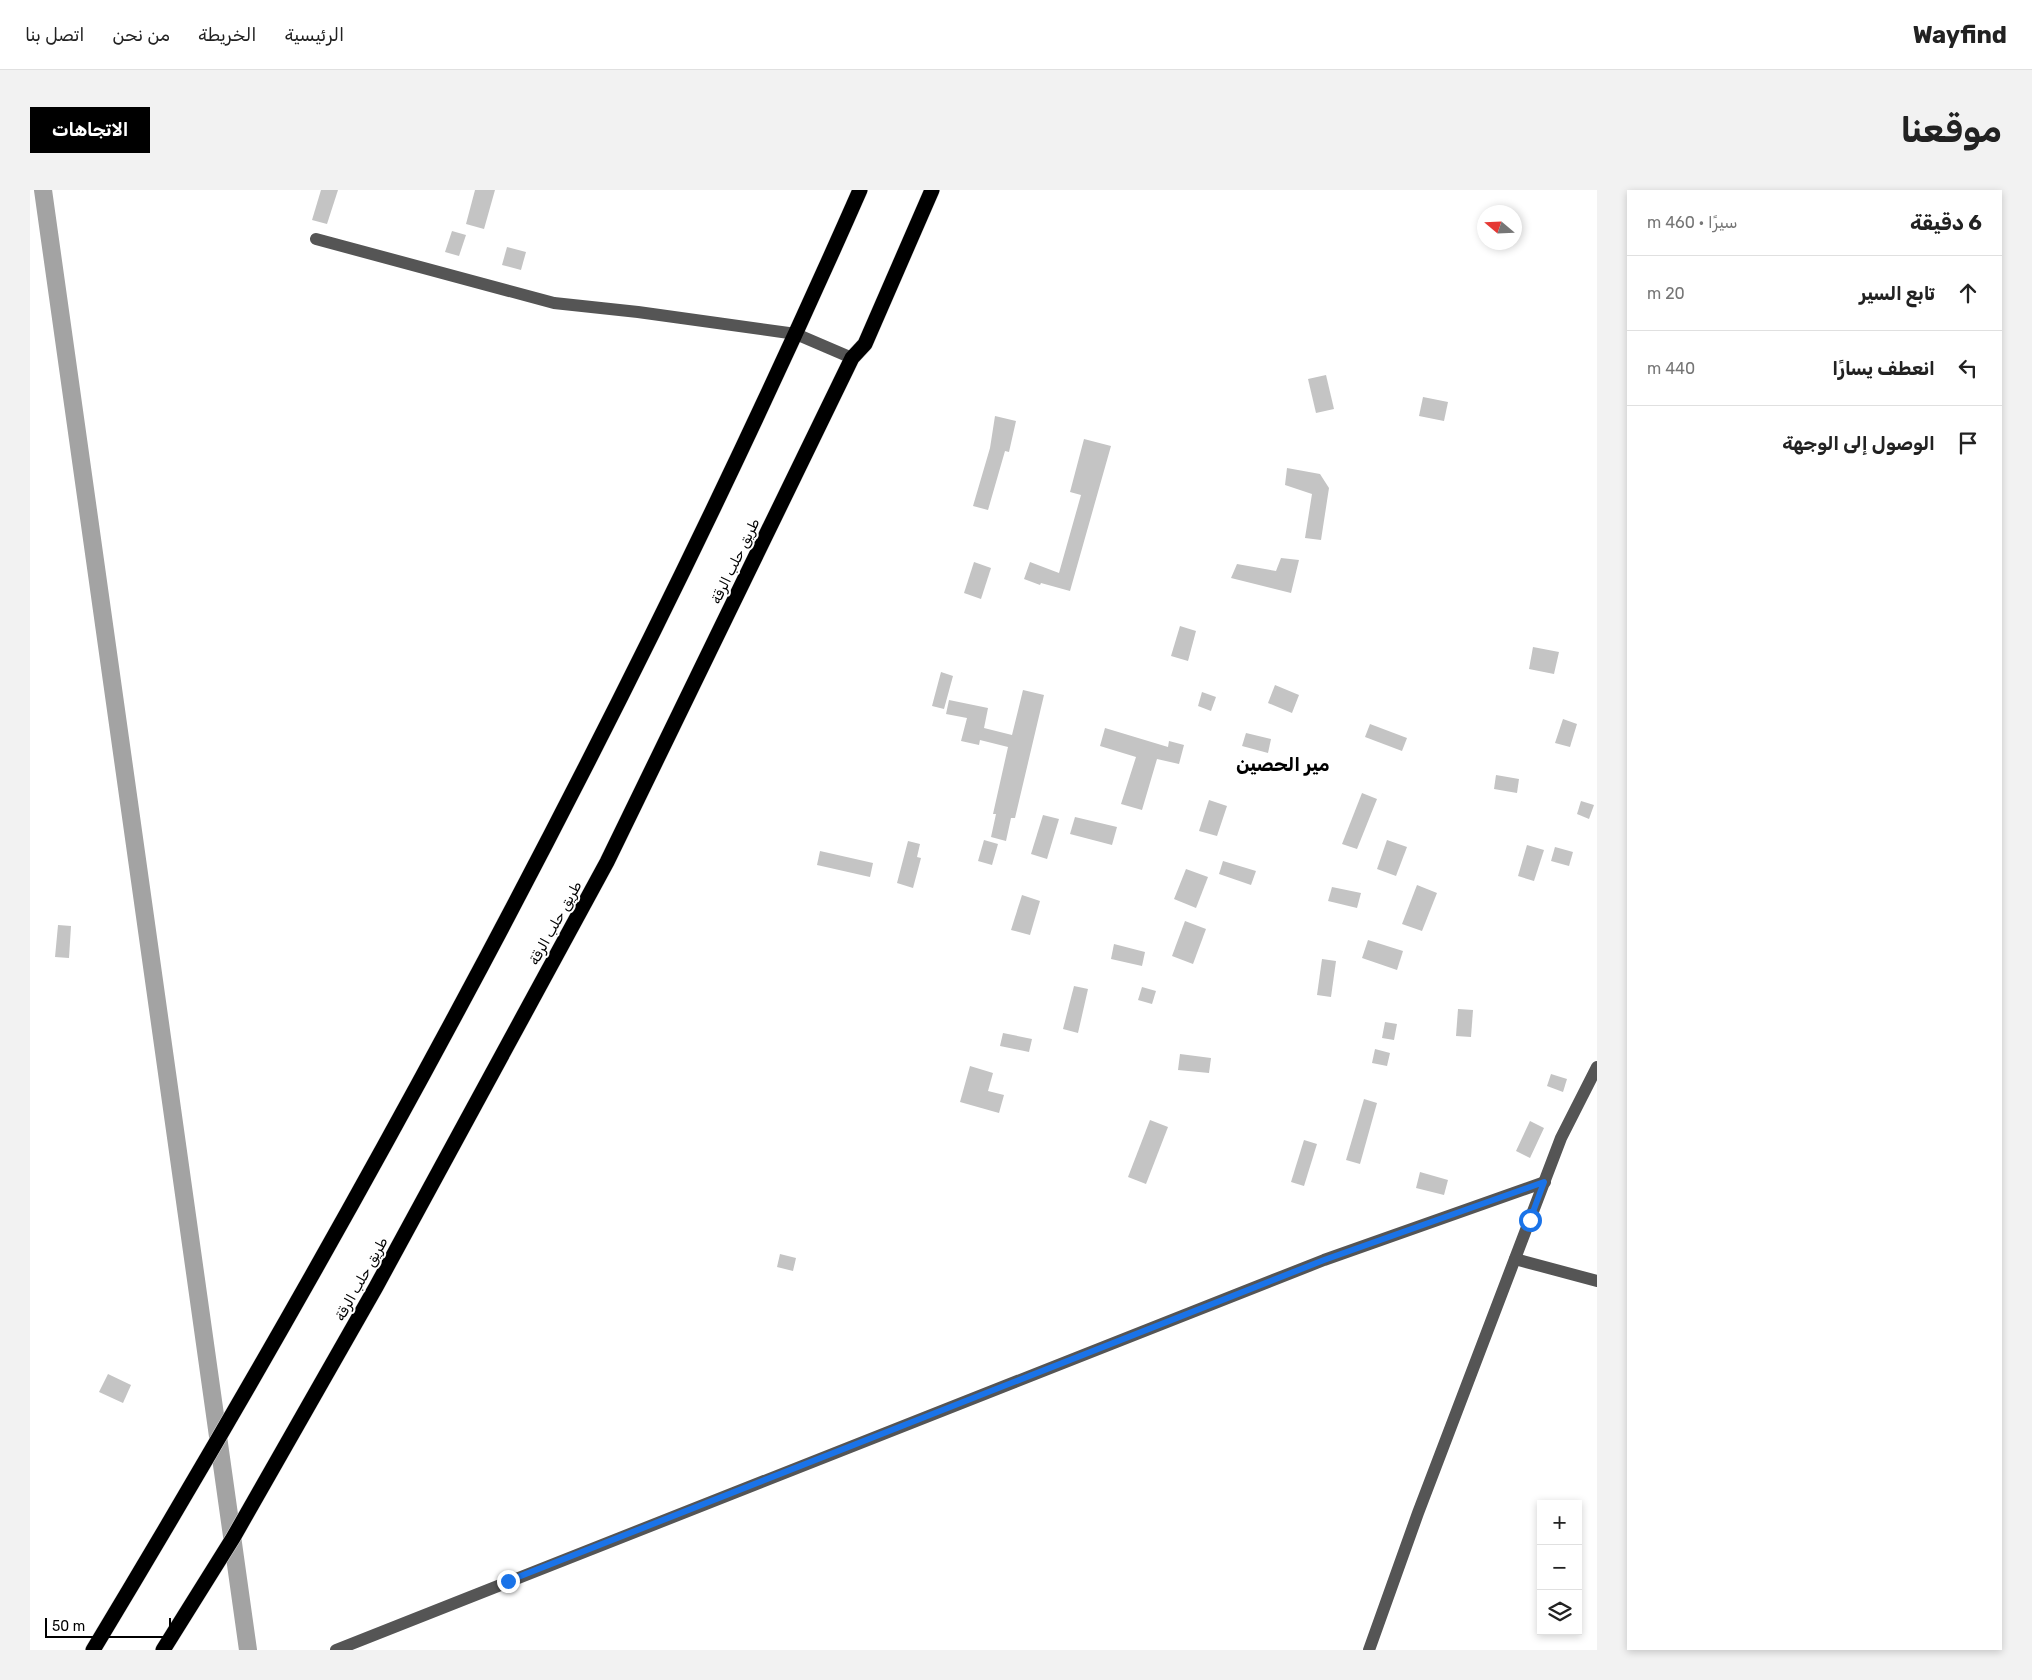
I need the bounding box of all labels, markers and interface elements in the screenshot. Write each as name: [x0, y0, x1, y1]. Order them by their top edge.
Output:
text: Wayfind: [1913, 21, 2007, 49]
text: اتصل بنا: [25, 24, 84, 46]
text: من نحن: [112, 24, 170, 46]
text: الخريطة: [198, 24, 256, 46]
text: الرئيسية: [284, 24, 344, 46]
button: الاتجاهات: [30, 107, 150, 153]
text: موقعنا: [1900, 109, 2002, 151]
north arrow: [1477, 205, 1522, 250]
text: 6 دقيقة: [1910, 210, 1982, 235]
text: سيرًا · 460 m: [1647, 213, 1738, 232]
icon: ahead: [1954, 279, 1982, 307]
text: تابع السير: [1859, 282, 1935, 305]
text: 20 m: [1647, 284, 1685, 303]
icon: left: [1954, 354, 1982, 382]
text: انعطف يسارًا: [1832, 357, 1935, 380]
text: 440 m: [1647, 359, 1695, 378]
icon: arrive: [1954, 429, 1982, 457]
text: الوصول إلى الوجهة: [1782, 432, 1935, 455]
street label: طريق حلب الرقة: [707, 516, 764, 607]
district label: مير الحصين: [1236, 753, 1330, 776]
street label: طريق حلب الرقة: [525, 878, 585, 968]
route start: [1519, 1209, 1542, 1232]
street label: طريق حلب الرقة: [331, 1234, 391, 1324]
map controls: [1537, 1500, 1582, 1635]
button: +: [1537, 1500, 1582, 1545]
button: −: [1537, 1545, 1582, 1590]
route end: [497, 1570, 520, 1593]
button: layers: [1537, 1590, 1582, 1635]
scale bar: [45, 1615, 171, 1638]
text: 50 m: [52, 1618, 85, 1635]

